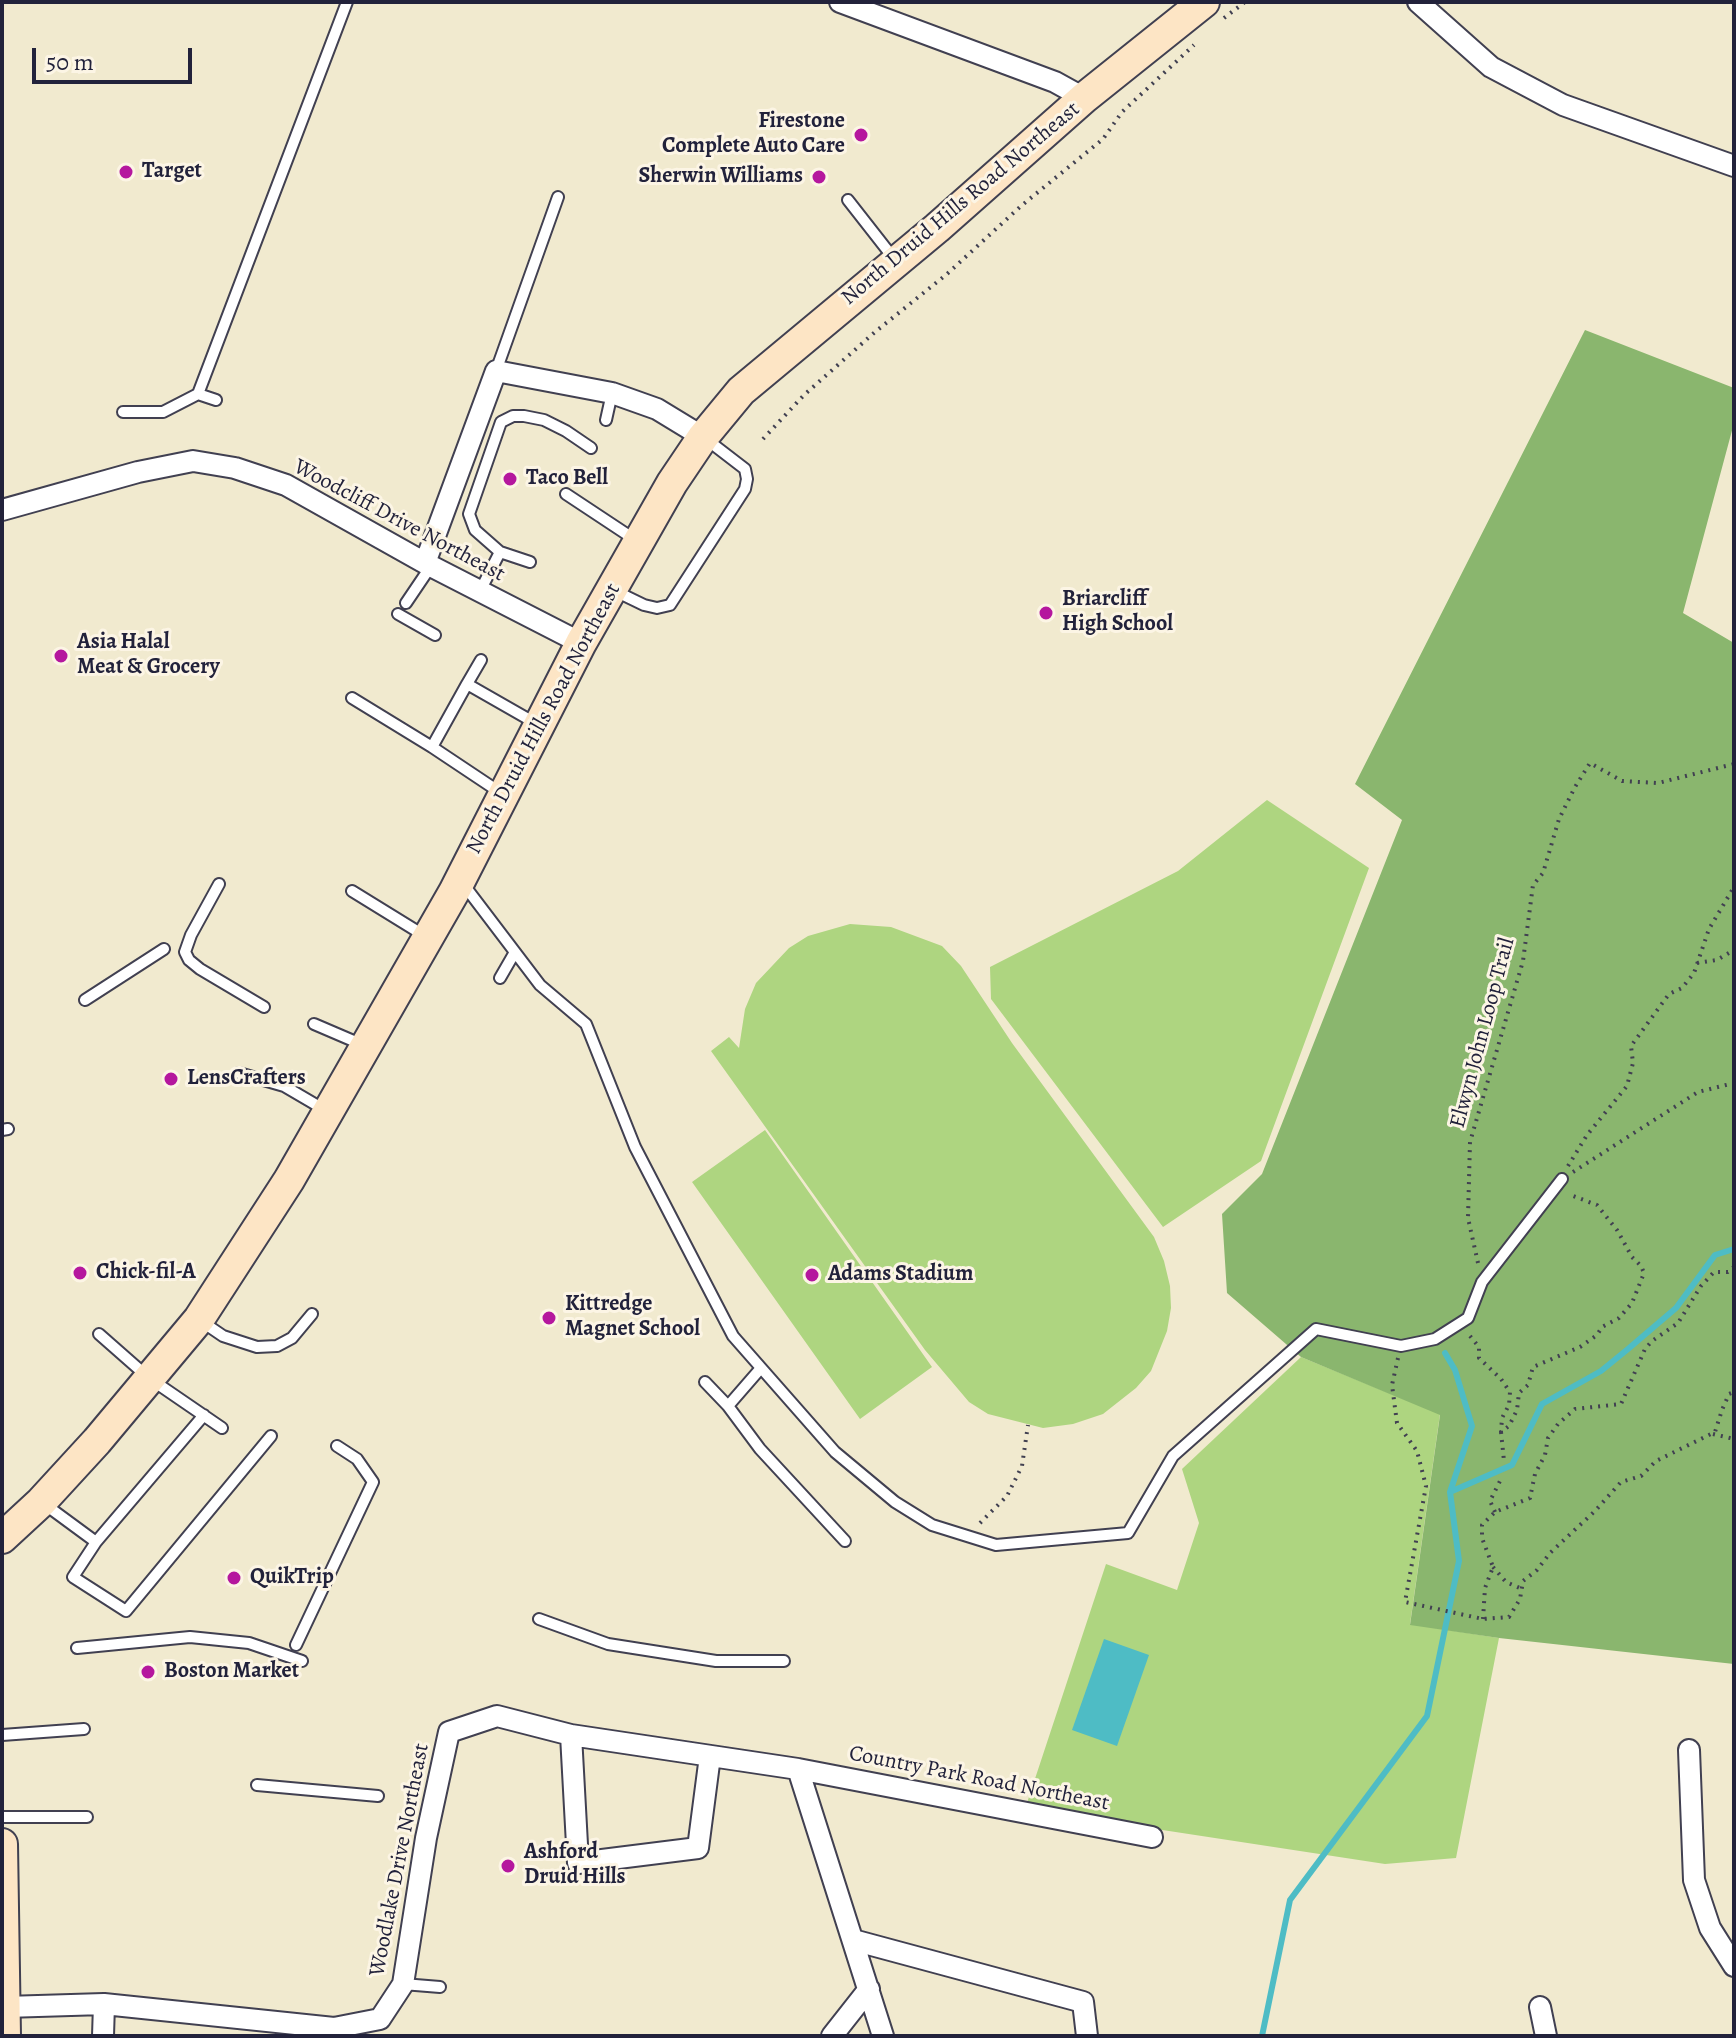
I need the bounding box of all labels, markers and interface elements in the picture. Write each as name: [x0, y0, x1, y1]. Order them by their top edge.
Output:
scale bar: [36, 32, 196, 82]
text: 50 m: [46, 46, 94, 78]
street label: North Druid Hills Road Northeast: [836, 97, 1086, 311]
place label: Firestone Complete Auto Care: [662, 109, 845, 160]
marker: Firestone Complete Auto Care: [852, 126, 870, 144]
place label: Target: [142, 159, 202, 185]
marker: Target: [117, 163, 135, 181]
place label: Sherwin Williams: [638, 164, 803, 190]
marker: Sherwin Williams: [810, 168, 828, 186]
street label: Woodcliff Drive Northeast: [289, 454, 509, 588]
place label: Taco Bell: [526, 466, 608, 492]
marker: Taco Bell: [501, 470, 519, 488]
street label: North Druid Hills Road Northeast: [461, 579, 627, 859]
place label: Briarcliff High School: [1062, 587, 1173, 638]
marker: Briarcliff High School: [1037, 604, 1055, 622]
place label: Asia Halal Meat & Grocery: [77, 630, 220, 682]
marker: Asia Halal Meat & Grocery: [52, 647, 70, 665]
street label: Elwyn John Loop Trail: [1445, 935, 1521, 1131]
place label: LensCrafters: [187, 1066, 306, 1092]
marker: LensCrafters: [162, 1070, 180, 1088]
place label: Chick-fil-A: [96, 1260, 196, 1286]
place label: Adams Stadium: [828, 1262, 973, 1288]
marker: Chick-fil-A: [71, 1264, 89, 1282]
marker: Adams Stadium: [803, 1266, 821, 1284]
place label: Kittredge Magnet School: [565, 1292, 700, 1344]
marker: Kittredge Magnet School: [540, 1309, 558, 1327]
place label: QuikTrip: [250, 1565, 334, 1591]
marker: QuikTrip: [225, 1569, 243, 1587]
place label: Boston Market: [164, 1659, 299, 1685]
marker: Boston Market: [139, 1663, 157, 1681]
street label: Woodlake Drive Northeast: [364, 1741, 436, 1979]
street label: Country Park Road Northeast: [847, 1741, 1111, 1817]
place label: Ashford Druid Hills: [524, 1840, 626, 1892]
marker: Ashford Druid Hills: [499, 1857, 517, 1875]

